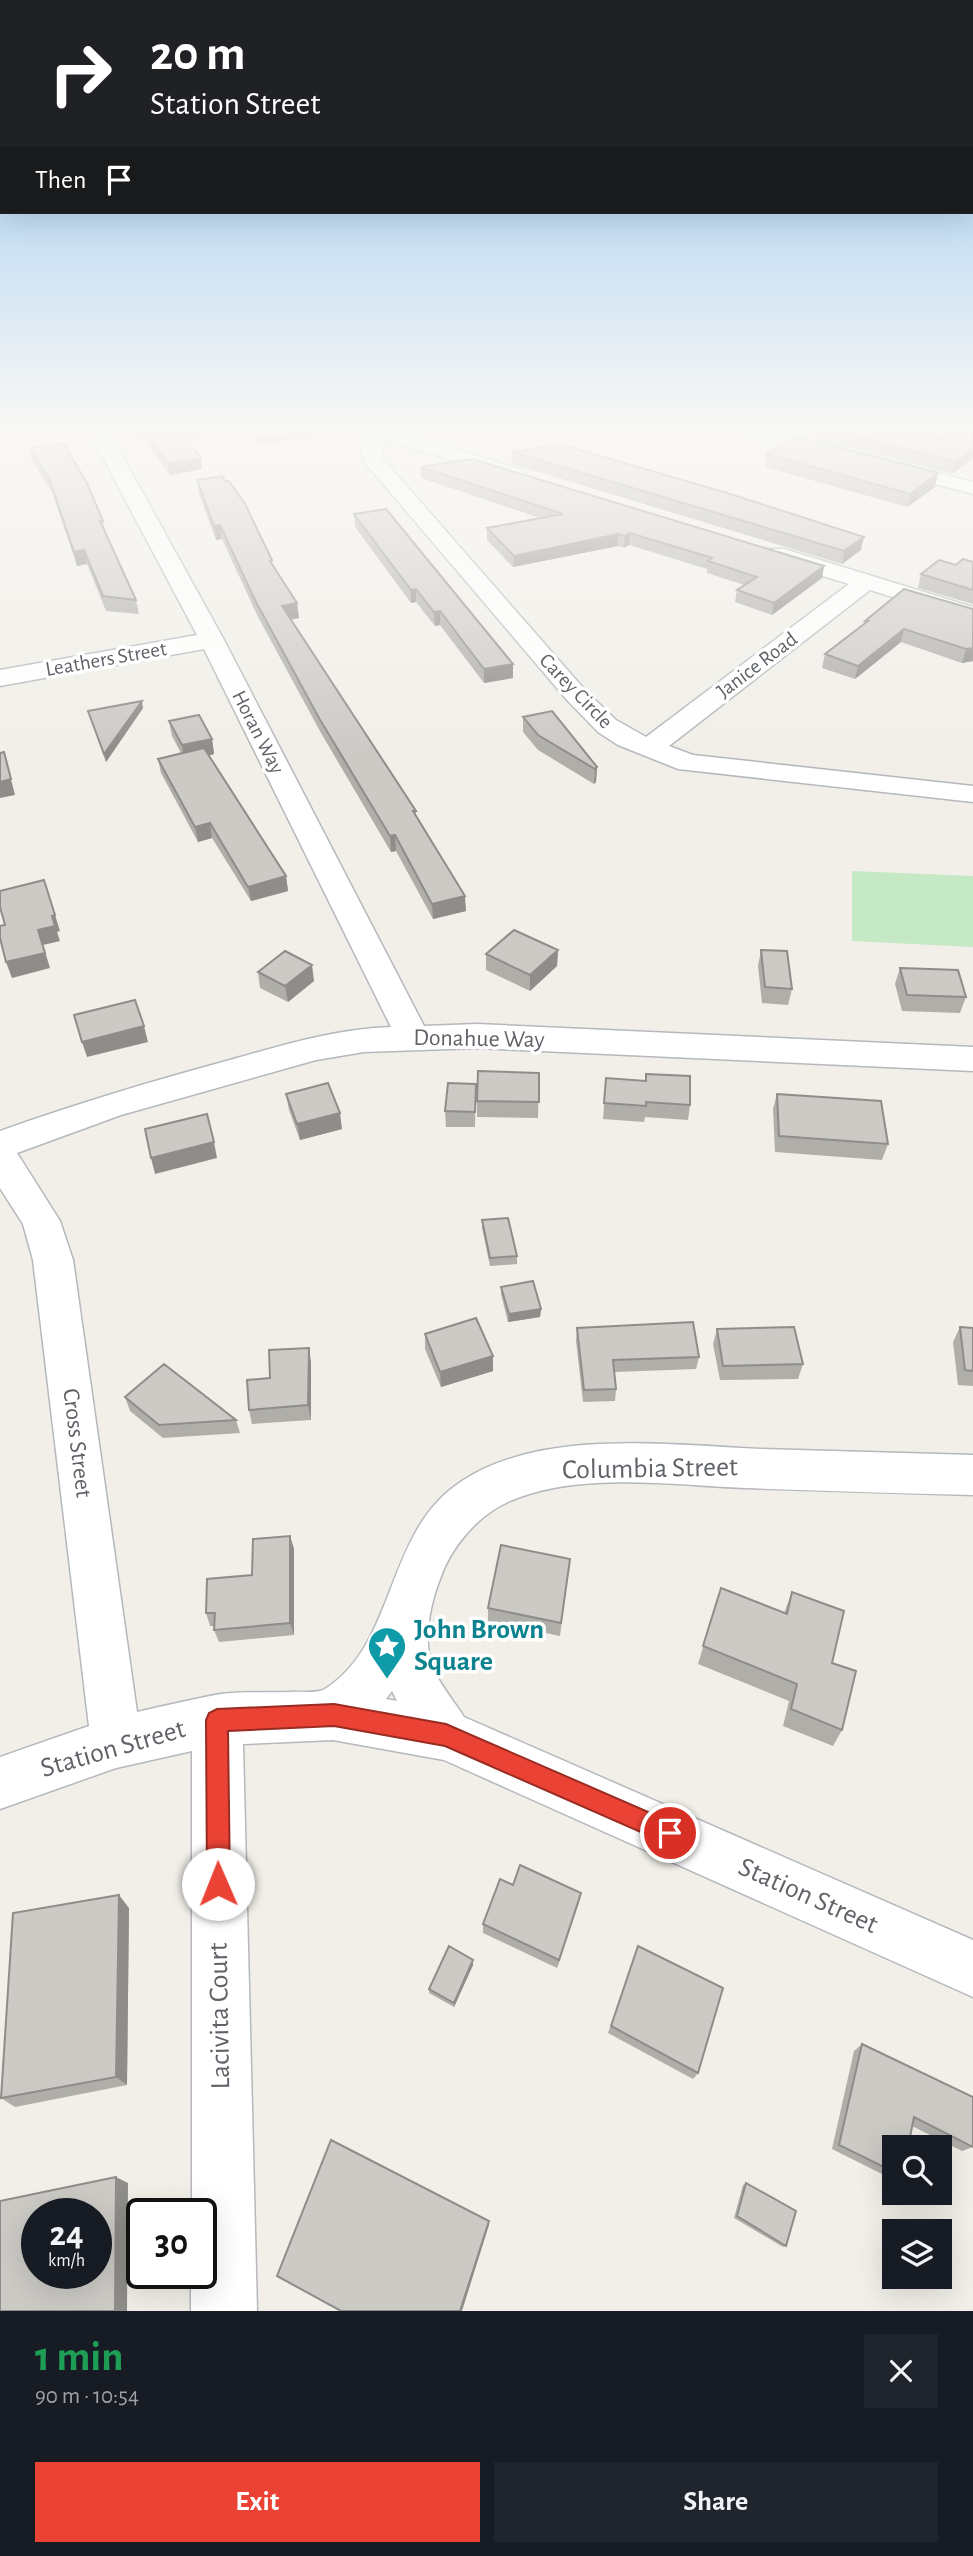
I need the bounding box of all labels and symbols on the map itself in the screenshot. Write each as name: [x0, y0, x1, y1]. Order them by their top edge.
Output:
street label: Janice Road: [713, 628, 801, 702]
street label: Leathers Street: [44, 638, 168, 680]
street label: Carey Circle: [535, 650, 617, 732]
street label: Horan Way: [228, 687, 288, 777]
street label: Donahue Way: [413, 1026, 545, 1052]
street label: Cross Street: [58, 1387, 96, 1499]
street label: Columbia Street: [562, 1453, 738, 1485]
place label: John Brown Square: [414, 1616, 544, 1676]
place icon: John Brown Square: [366, 1625, 408, 1680]
street label: Station Street: [37, 1715, 189, 1783]
pin: [640, 1803, 700, 1863]
position arrow: [181, 1847, 255, 1921]
street label: Station Street: [734, 1853, 882, 1939]
street label: Lacivita Court: [205, 1942, 235, 2090]
speed limit sign: 30: [126, 2198, 217, 2289]

